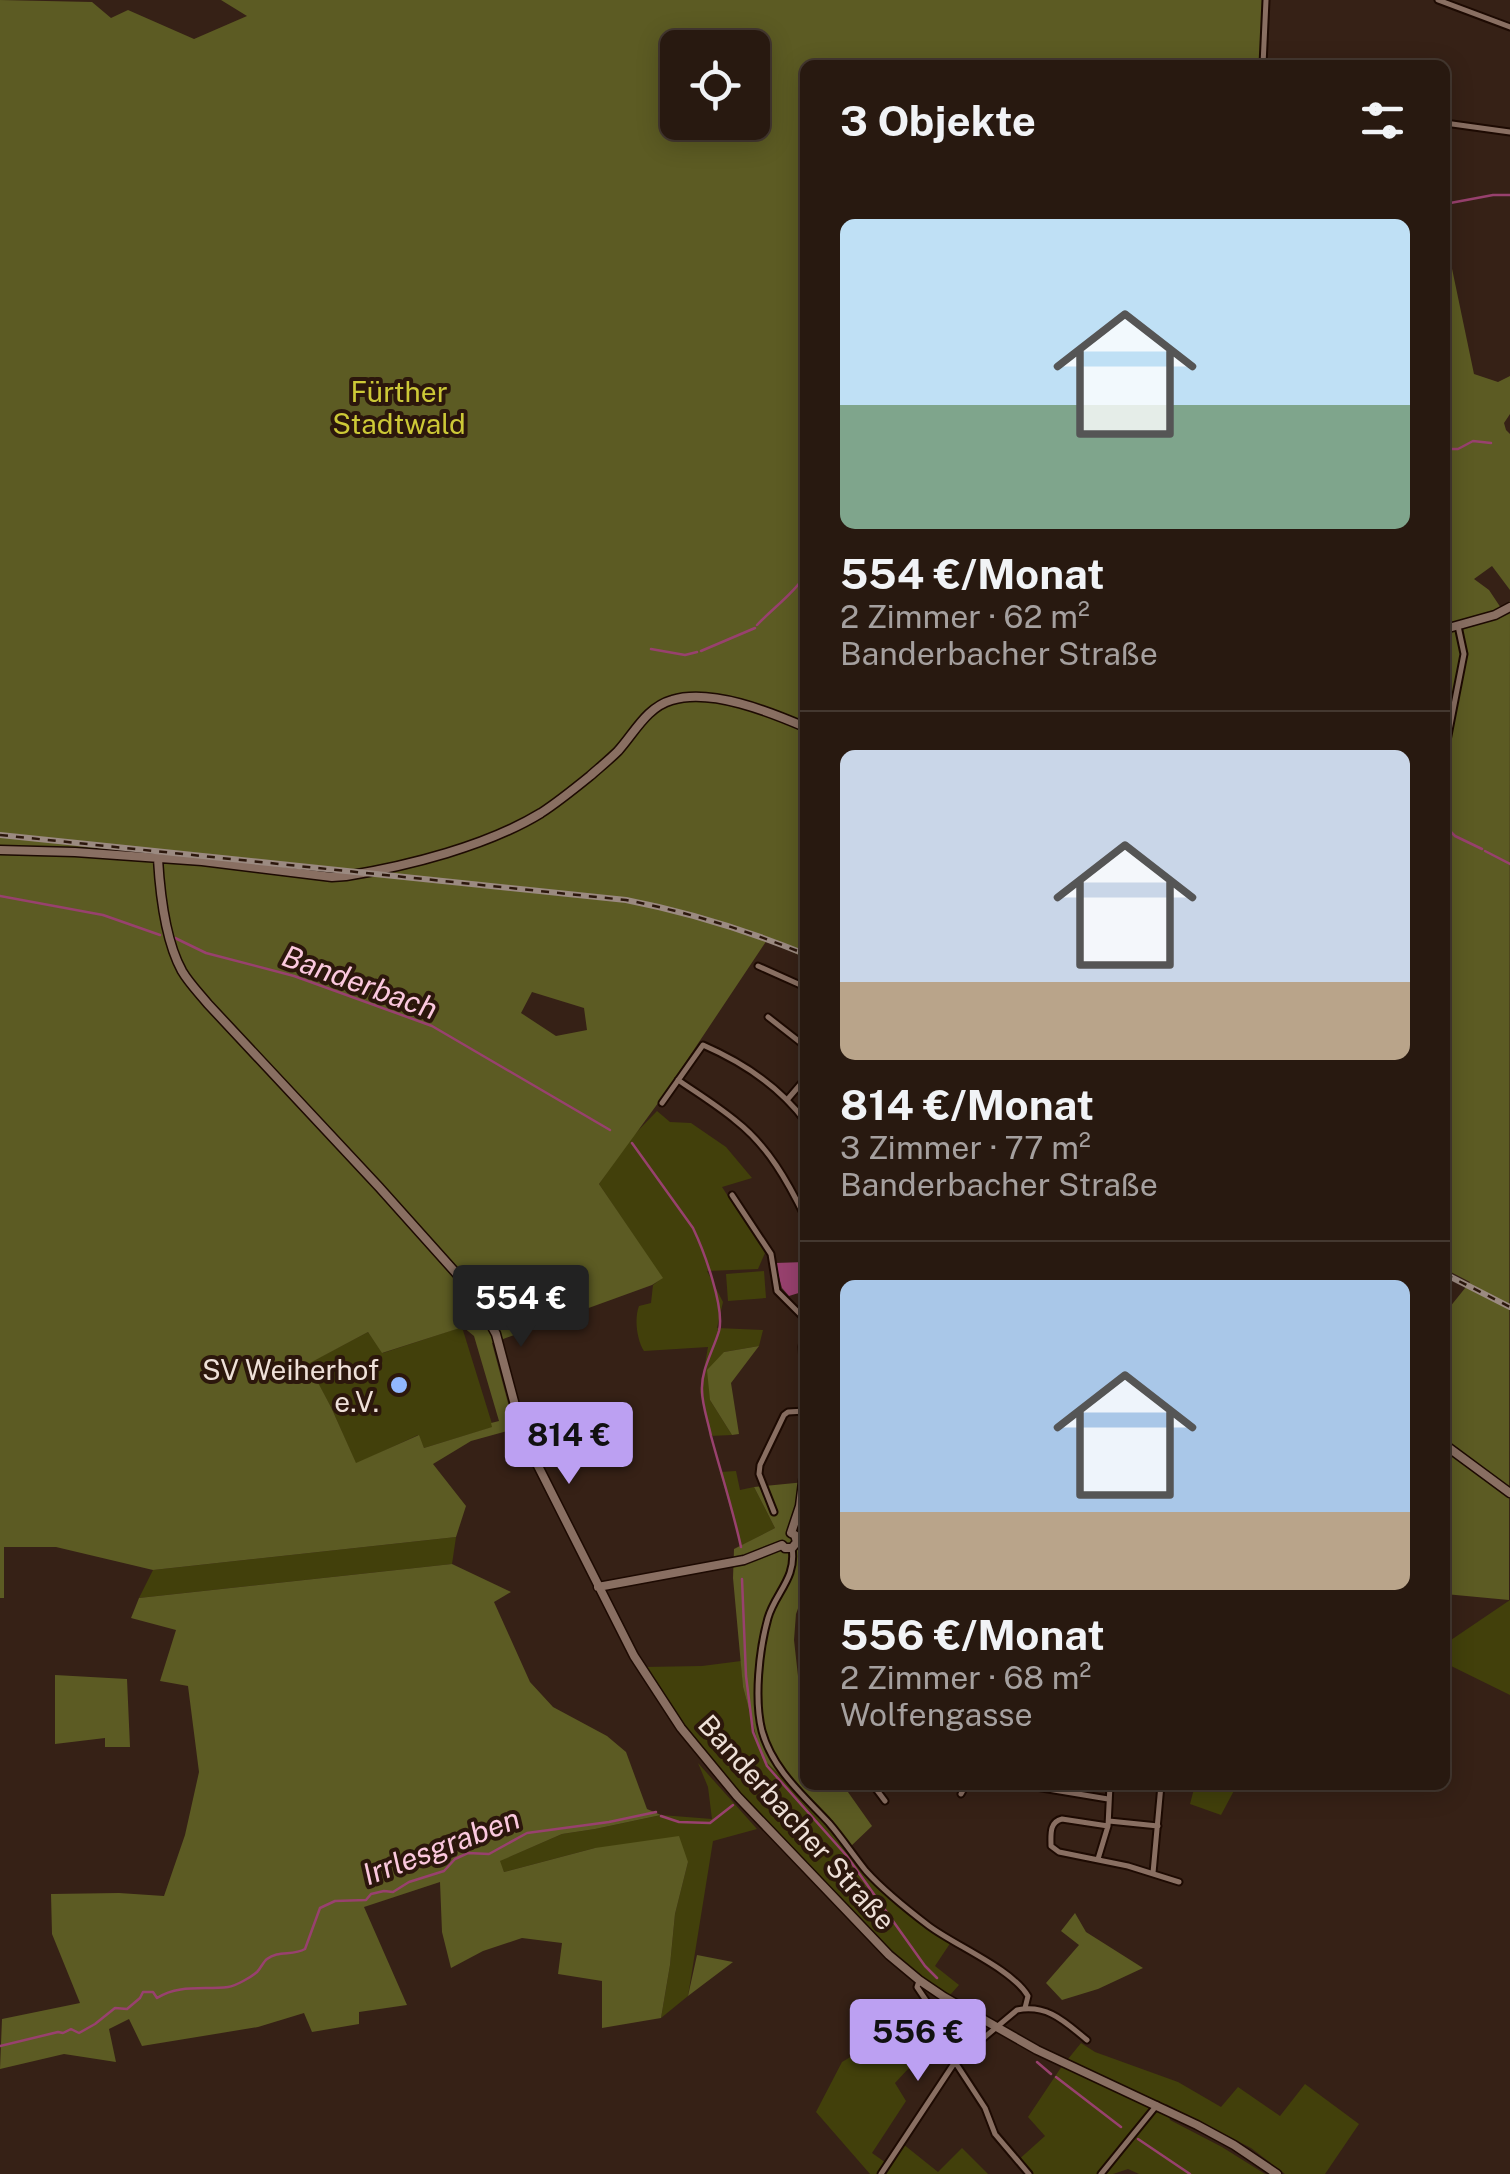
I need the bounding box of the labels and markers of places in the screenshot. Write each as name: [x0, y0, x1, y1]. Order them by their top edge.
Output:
pin: 554 €: [451, 1265, 591, 1350]
place label: SV Weiherhof e.V.: [202, 1353, 379, 1418]
marker: SV Weiherhof e.V.: [388, 1374, 410, 1396]
pin: 814 €: [499, 1402, 639, 1487]
pin: 556 €: [848, 1999, 988, 2084]

